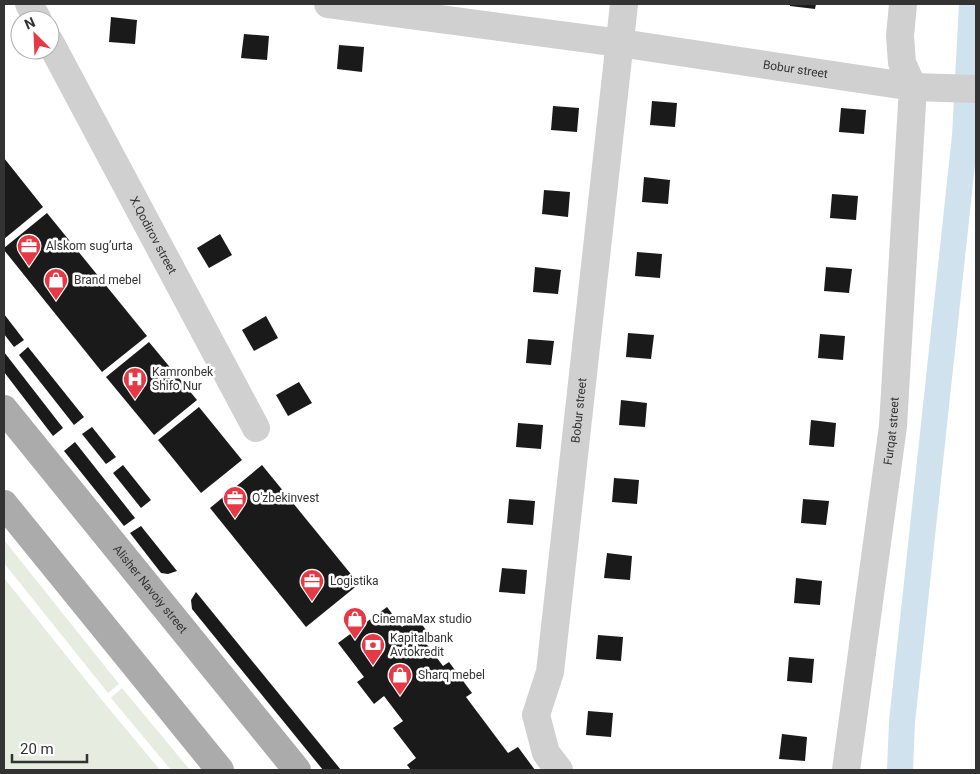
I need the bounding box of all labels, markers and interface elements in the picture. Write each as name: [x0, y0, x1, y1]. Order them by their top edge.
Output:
north arrow: [10, 10, 60, 60]
text: N: [22, 14, 37, 32]
street label: Bobur street: [762, 58, 829, 81]
street label: X.Qodirov street: [127, 194, 180, 276]
office icon: Alskom sug’urta: [16, 233, 42, 267]
place label: Alskom sug’urta: [46, 239, 133, 253]
shop icon: Brand mebel: [43, 267, 69, 301]
place label: Brand mebel: [74, 273, 141, 287]
place label: Kamronbek Shifo Nur: [152, 365, 214, 393]
hospital icon: Kamronbek Shifo Nur: [122, 366, 148, 400]
street label: Bobur street: [568, 377, 590, 444]
street label: Furqat street: [881, 397, 902, 466]
office icon: O'zbekinvest: [222, 485, 248, 519]
place label: O'zbekinvest: [252, 491, 319, 505]
street label: Alisher Navoiy street: [110, 542, 190, 636]
office icon: Logistika: [299, 568, 325, 602]
place label: Logistika: [330, 574, 379, 588]
shop icon: CinemaMax studio: [342, 606, 368, 640]
place label: CinemaMax studio: [372, 612, 472, 626]
place label: Kapitalbank Avtokredit: [390, 631, 454, 659]
bank icon: Kapitalbank Avtokredit: [360, 632, 386, 666]
shop icon: Sharq mebel: [387, 662, 413, 696]
place label: Sharq mebel: [418, 668, 485, 682]
scale bar: [12, 732, 88, 764]
text: 20 m: [20, 740, 54, 758]

